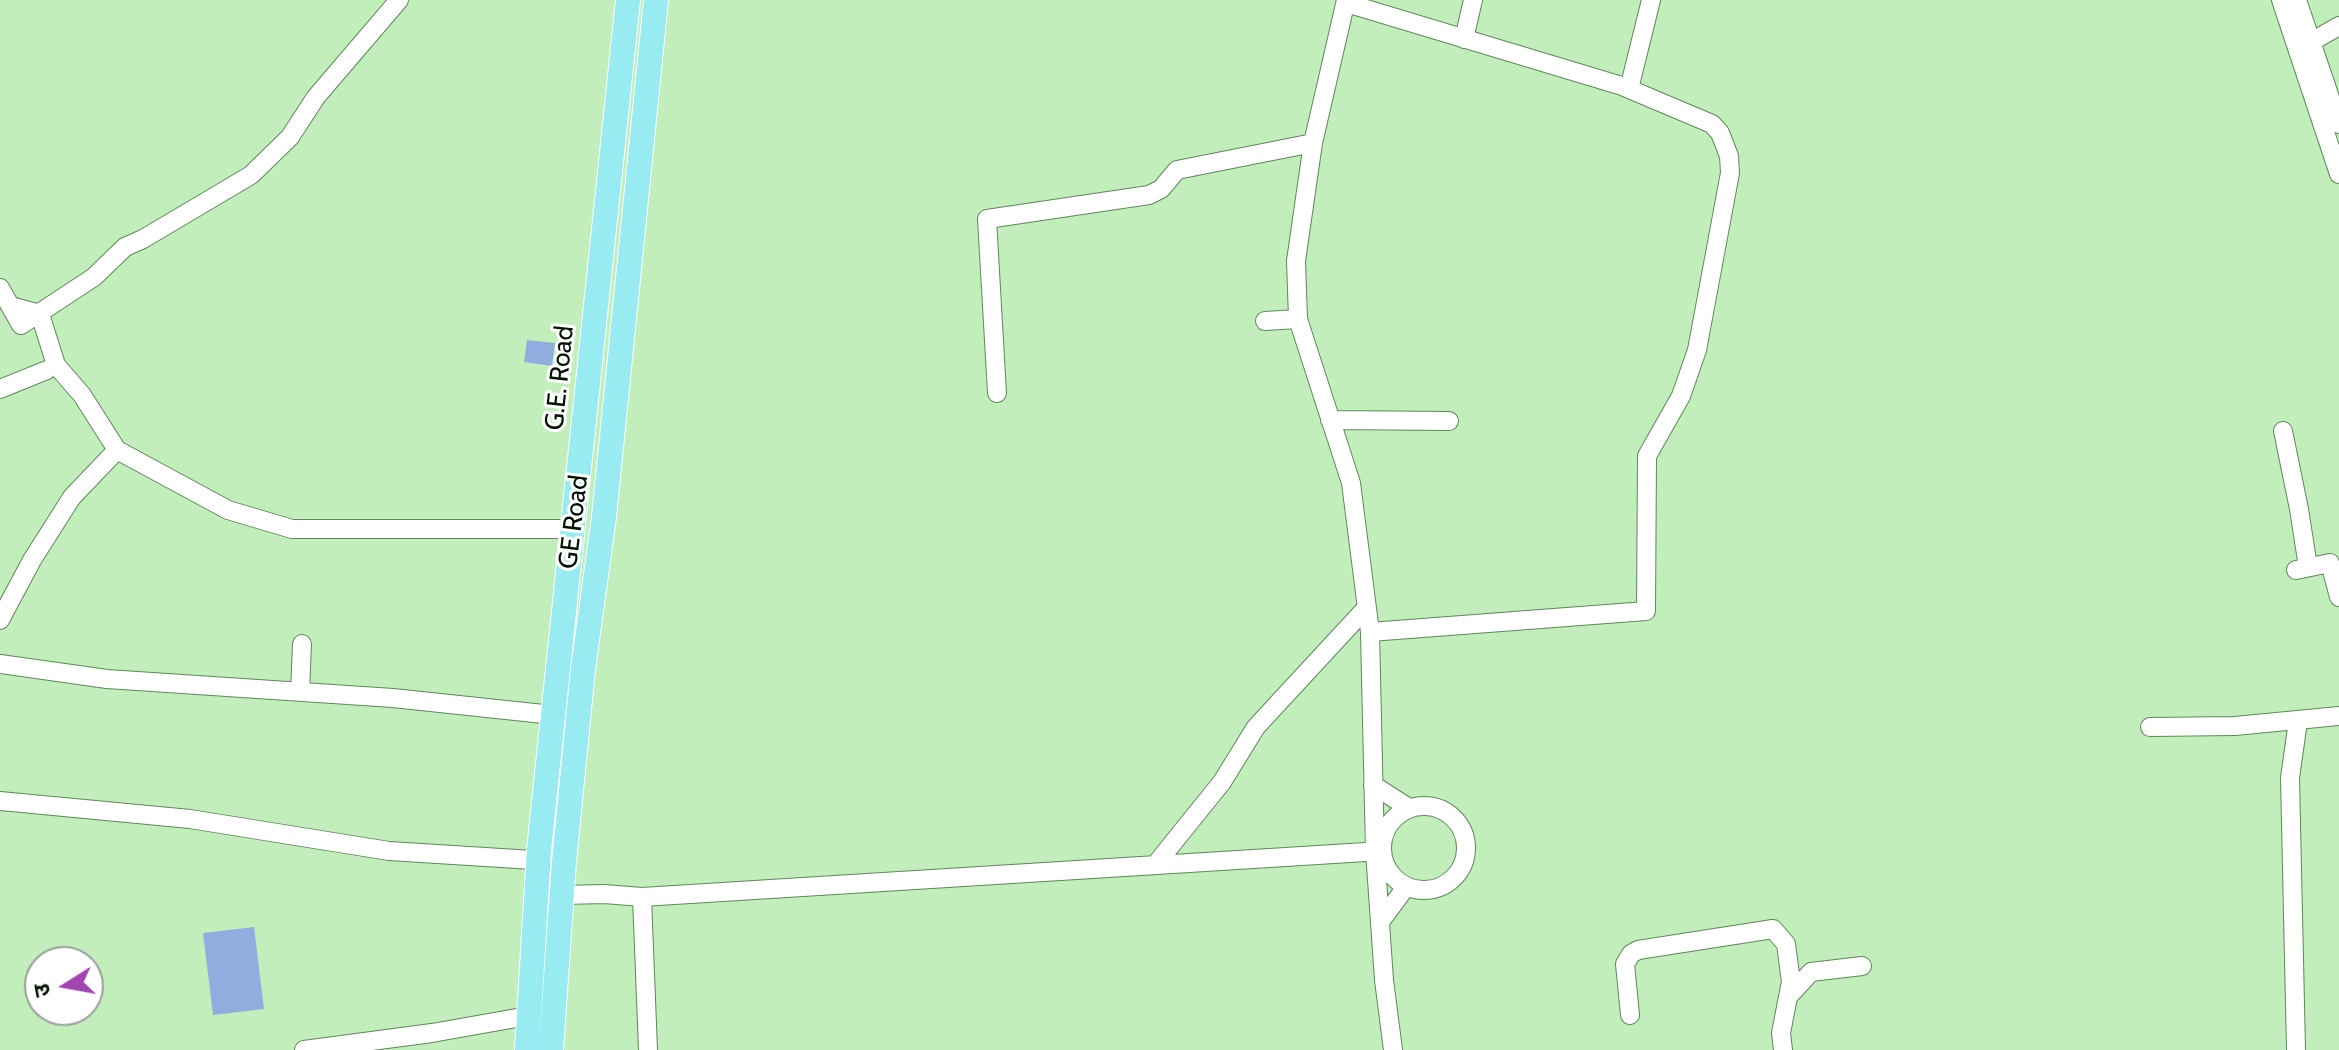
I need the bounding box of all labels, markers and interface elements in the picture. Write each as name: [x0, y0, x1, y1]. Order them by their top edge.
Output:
street label: G.E. Road: [539, 324, 581, 432]
street label: GE Road: [553, 473, 595, 571]
north arrow: [24, 946, 104, 1026]
text: उ: [27, 981, 56, 999]

